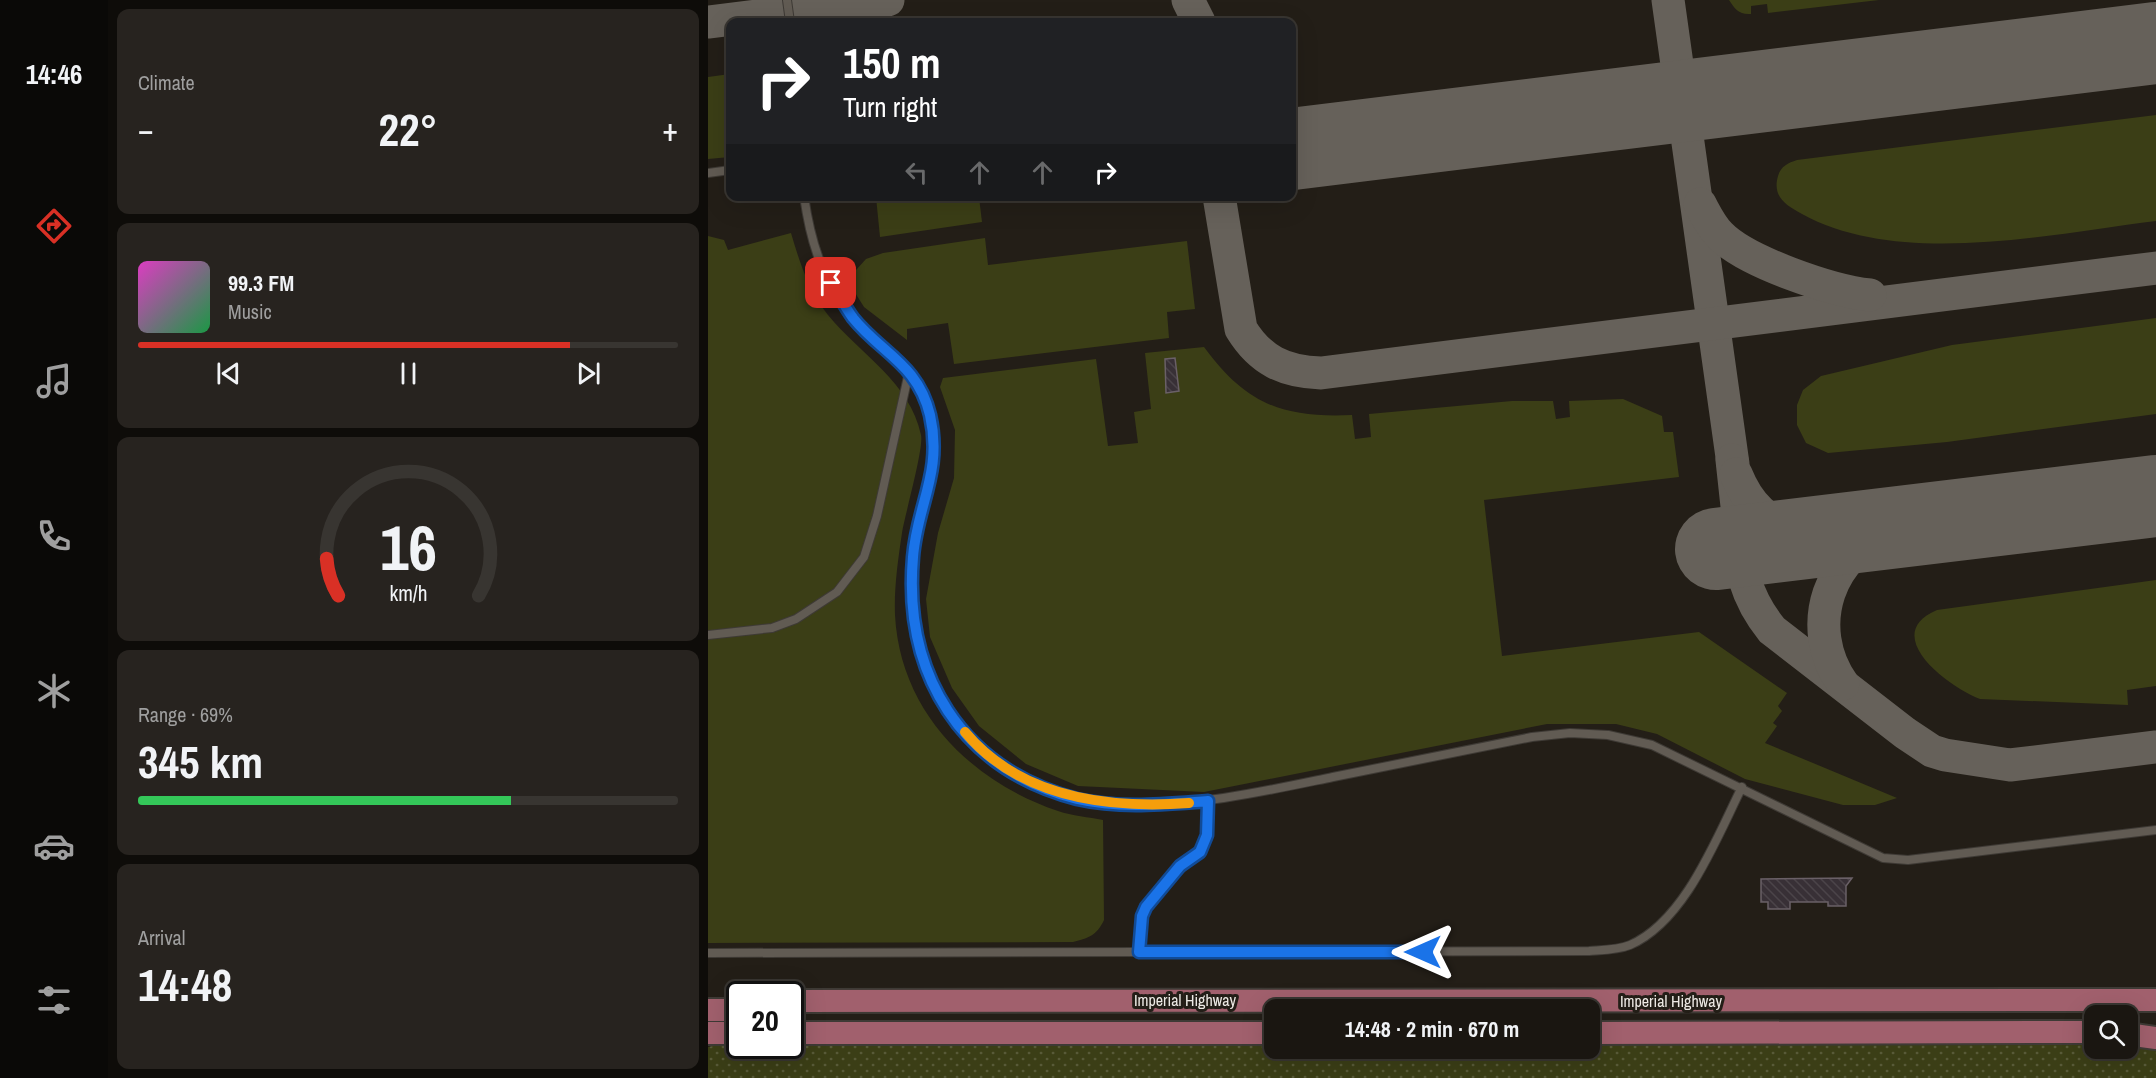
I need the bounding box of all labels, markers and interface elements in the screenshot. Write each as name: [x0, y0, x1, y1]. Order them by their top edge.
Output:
text: 150 m: [843, 35, 941, 91]
icon: right: [744, 42, 822, 120]
text: 14:46: [26, 56, 82, 92]
text: Climate: [138, 69, 195, 96]
text: Turn right: [843, 89, 937, 125]
text: 22°: [378, 99, 438, 160]
text: −: [138, 107, 154, 151]
text: +: [662, 107, 678, 151]
icon: left: [900, 156, 933, 189]
icon: ahead: [963, 156, 996, 189]
icon: ahead: [1026, 156, 1059, 189]
icon: right: [1089, 156, 1122, 189]
icon: directions: [33, 205, 75, 247]
pin: [805, 257, 856, 308]
icon: arrive: [814, 266, 847, 299]
text: 99.3 FM: [228, 268, 294, 298]
text: Music: [228, 298, 272, 325]
icon: previous: [212, 357, 245, 390]
icon: pause: [392, 357, 425, 390]
icon: next: [572, 357, 605, 390]
icon: music: [33, 360, 75, 402]
text: 16: [380, 505, 436, 589]
icon: phone: [33, 515, 75, 557]
text: km/h: [389, 579, 427, 608]
icon: climate: [33, 670, 75, 712]
text: Range · 69%: [138, 701, 233, 728]
text: 345 km: [138, 731, 263, 792]
icon: car: [33, 825, 75, 867]
position arrow: [1391, 920, 1455, 984]
text: Arrival: [138, 924, 185, 951]
text: 14:48: [138, 954, 232, 1015]
icon: filters: [33, 979, 75, 1021]
speed limit sign: 20: [726, 981, 804, 1059]
street label: Imperial Highway: [1134, 989, 1236, 1011]
street label: Imperial Highway: [1620, 990, 1722, 1012]
map controls: [2084, 1005, 2138, 1059]
button: search: [2084, 1005, 2138, 1059]
text: 14:48 · 2 min · 670 m: [1345, 1014, 1519, 1044]

